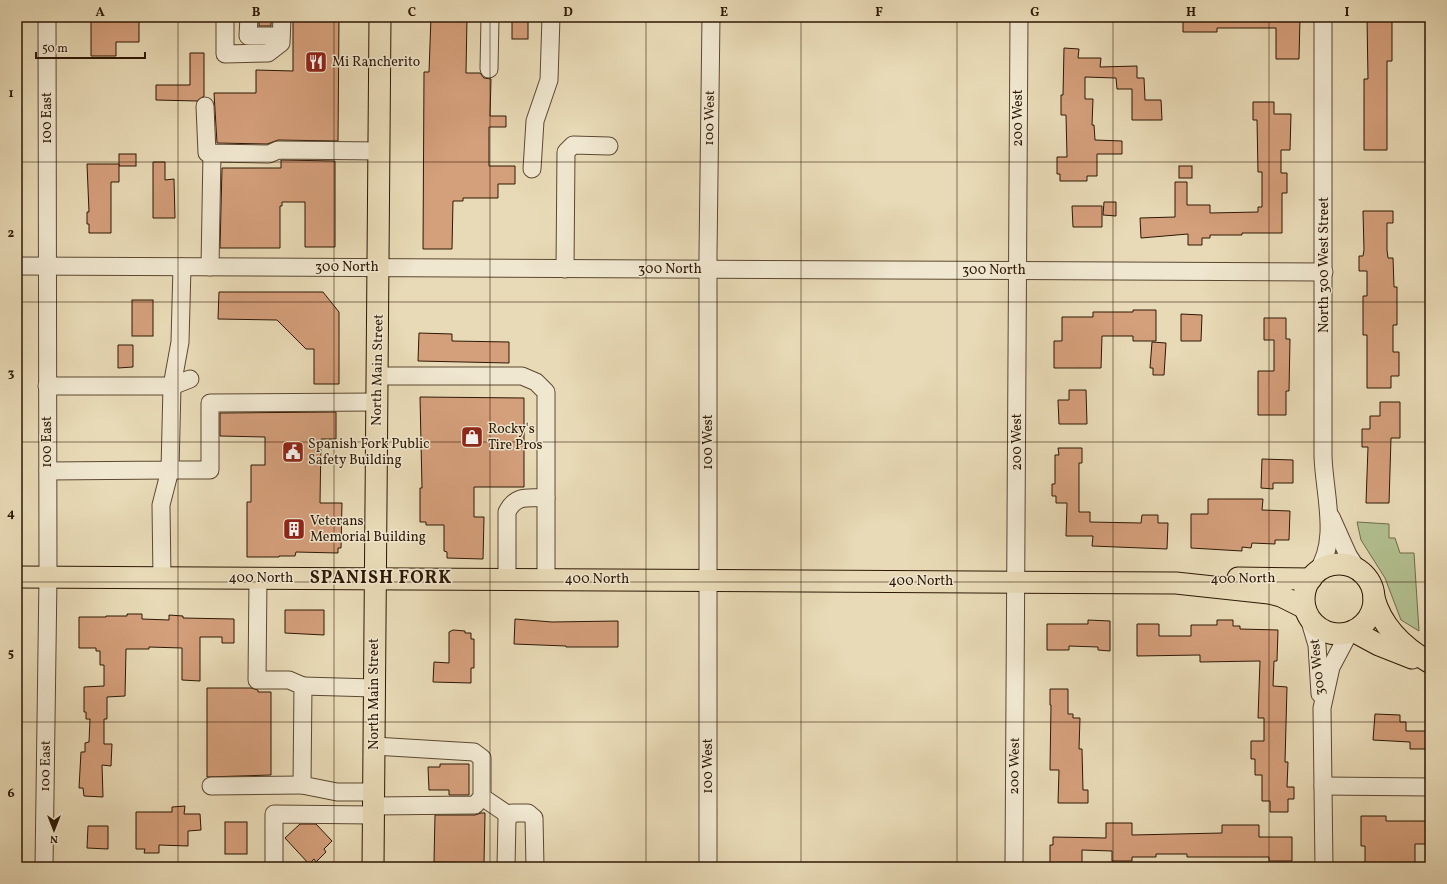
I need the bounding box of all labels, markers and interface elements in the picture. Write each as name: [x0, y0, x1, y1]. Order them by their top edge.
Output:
text: A: [95, 4, 105, 22]
text: B: [252, 4, 261, 22]
text: C: [408, 4, 416, 22]
text: D: [563, 4, 573, 22]
text: E: [720, 4, 728, 22]
text: F: [875, 4, 883, 22]
text: G: [1030, 4, 1040, 22]
text: H: [1186, 4, 1196, 22]
text: I: [1345, 4, 1350, 22]
scale bar: [36, 34, 145, 60]
text: 50 m: [42, 41, 68, 57]
restaurant icon: Mi Rancherito: [303, 49, 329, 75]
place label: Mi Rancherito: [332, 53, 420, 72]
text: 1: [8, 85, 14, 103]
street label: 200 West: [1009, 89, 1028, 147]
street label: 100 West: [700, 90, 720, 146]
street label: 100 East: [38, 92, 57, 144]
street label: North 300 West Street: [1315, 197, 1334, 333]
text: 2: [8, 225, 15, 243]
street label: 300 North: [315, 258, 379, 277]
street label: 300 North: [638, 260, 702, 279]
street label: 300 North: [962, 261, 1026, 280]
street label: North Main Street: [368, 314, 388, 426]
text: 3: [8, 365, 15, 383]
street label: 200 West: [1008, 413, 1027, 471]
street label: 100 West: [699, 414, 718, 470]
street label: 100 East: [38, 416, 57, 468]
place label: Rocky's Tire Pros: [488, 420, 542, 455]
shop icon: Rocky's Tire Pros: [459, 424, 485, 450]
place label: Spanish Fork Public Safety Building: [308, 435, 430, 470]
public building icon: Spanish Fork Public Safety Building: [280, 439, 306, 465]
text: 4: [7, 505, 15, 523]
place label: Veterans Memorial Building: [310, 512, 426, 547]
building icon: Veterans Memorial Building: [281, 516, 307, 542]
district label: SPANISH FORK: [310, 566, 452, 591]
street label: 400 North: [229, 569, 293, 588]
street label: 400 North: [1210, 569, 1276, 589]
street label: 400 North: [565, 570, 629, 589]
street label: 400 North: [889, 572, 953, 591]
street label: North Main Street: [365, 638, 384, 750]
street label: 300 West: [1306, 638, 1330, 696]
text: 5: [8, 645, 14, 663]
street label: 200 West: [1005, 737, 1025, 795]
street label: 100 West: [699, 738, 718, 794]
street label: 100 East: [36, 740, 56, 792]
text: 6: [7, 785, 15, 803]
north arrow: [34, 810, 74, 850]
text: N: [50, 831, 58, 846]

